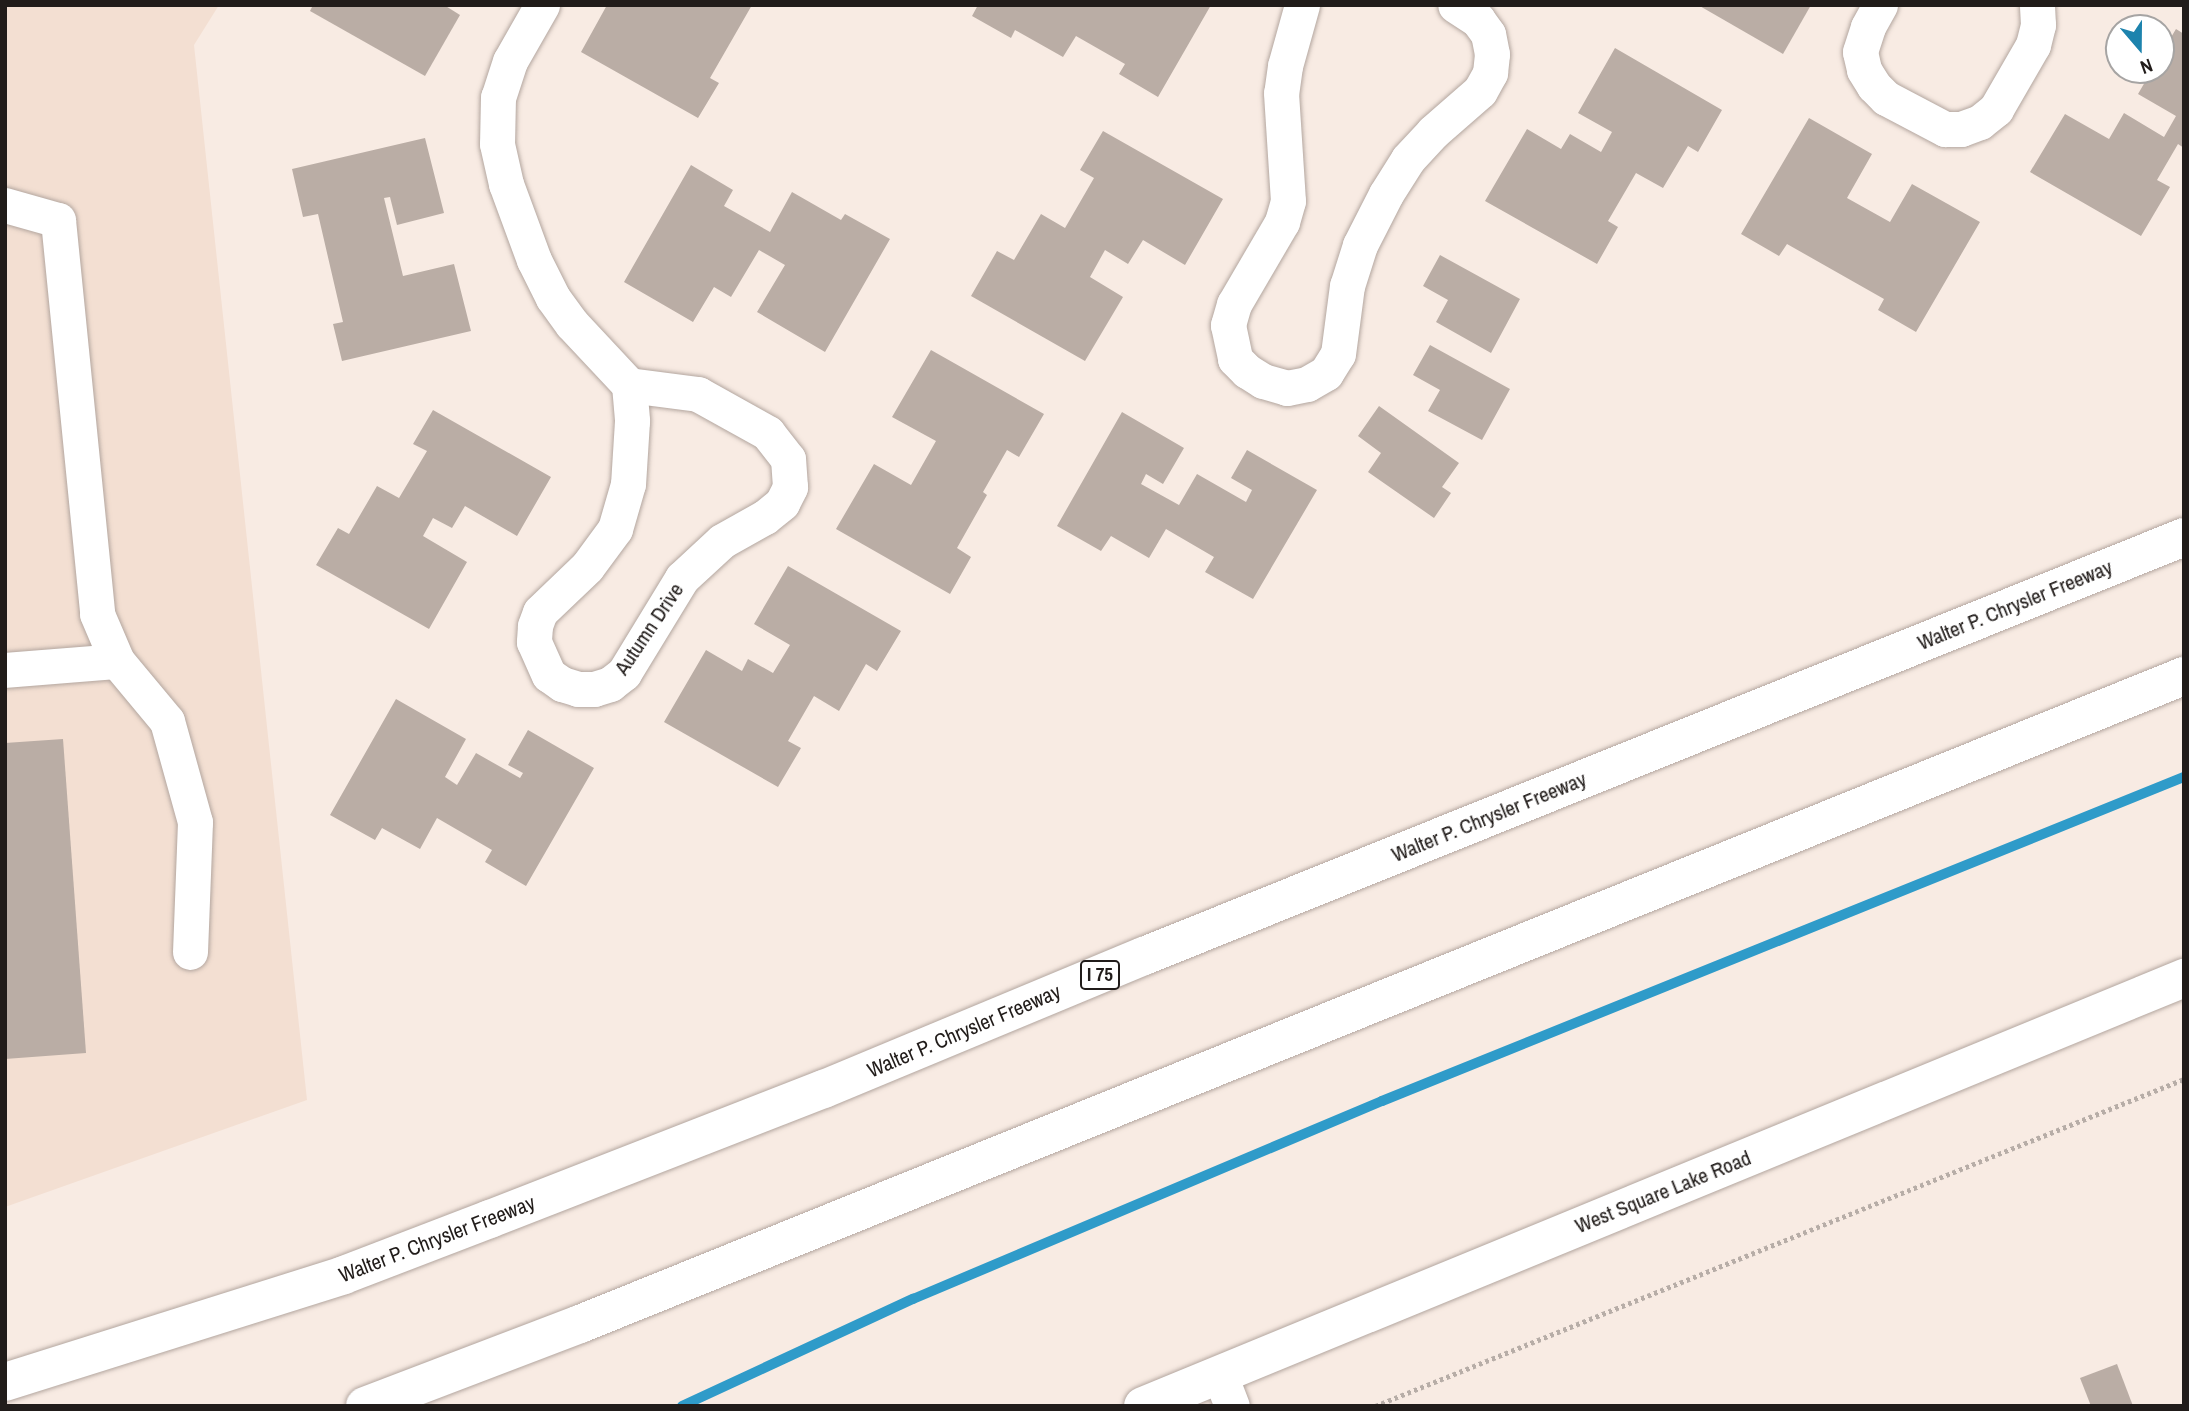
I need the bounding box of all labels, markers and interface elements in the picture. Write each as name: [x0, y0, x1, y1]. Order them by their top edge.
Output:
north arrow: [2105, 14, 2175, 84]
text: N: [2137, 53, 2156, 81]
street label: Walter P. Chrysler Freeway: [1914, 554, 2116, 656]
street label: Autumn Drive: [609, 578, 689, 680]
street label: Walter P. Chrysler Freeway: [1388, 766, 1590, 868]
road number: I 75: [1079, 959, 1121, 990]
street label: Walter P. Chrysler Freeway: [863, 979, 1065, 1083]
street label: West Square Lake Road: [1571, 1145, 1755, 1239]
street label: Walter P. Chrysler Freeway: [336, 1190, 538, 1288]

